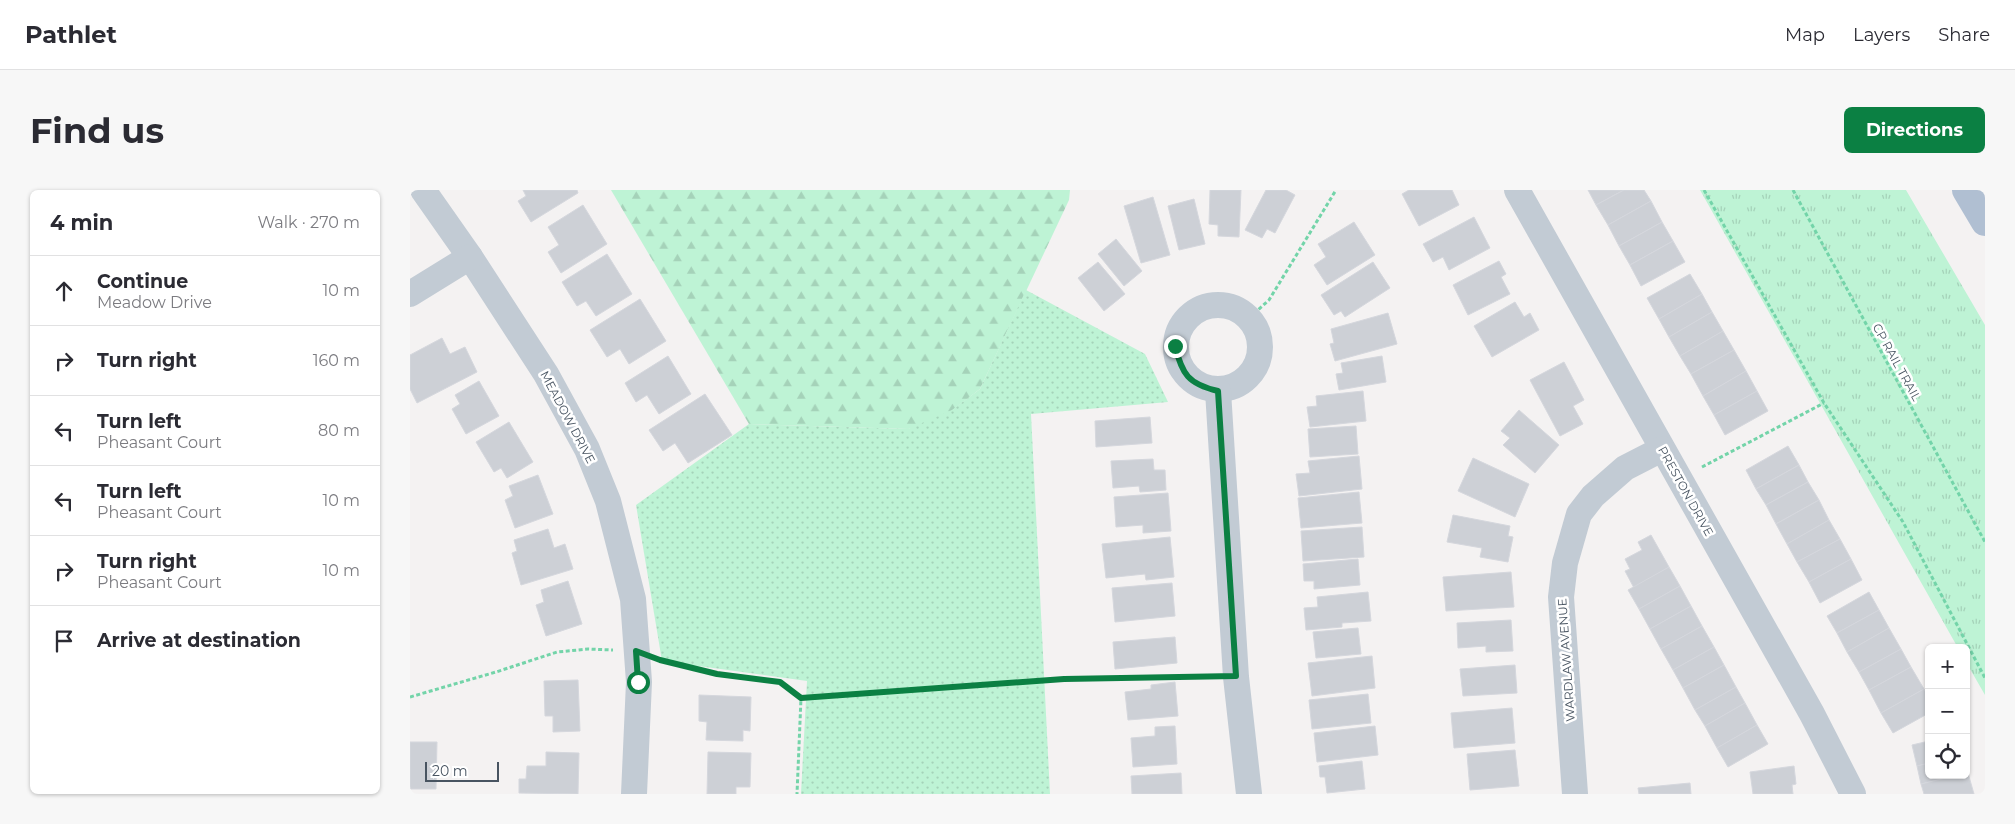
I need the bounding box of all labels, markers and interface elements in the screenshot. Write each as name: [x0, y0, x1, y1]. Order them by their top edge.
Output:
text: Pathlet: [25, 20, 117, 49]
text: Map: [1785, 24, 1825, 46]
text: Layers: [1853, 24, 1910, 46]
text: Share: [1938, 24, 1990, 46]
button: Directions: [1844, 107, 1985, 153]
text: Find us: [30, 109, 164, 152]
text: 4 min: [50, 210, 113, 235]
text: Walk · 270 m: [257, 213, 360, 232]
text: Continue: [97, 270, 188, 293]
icon: ahead: [50, 277, 78, 305]
text: 10 m: [322, 281, 360, 300]
text: Meadow Drive: [97, 293, 212, 312]
street label: CP RAIL TRAIL: [1870, 321, 1924, 403]
route end: [1164, 335, 1187, 358]
icon: right: [50, 347, 78, 375]
text: Turn right: [97, 349, 197, 372]
text: 160 m: [313, 351, 360, 370]
street label: MEADOW DRIVE: [537, 368, 599, 466]
text: Turn left: [97, 410, 182, 433]
icon: left: [50, 417, 78, 445]
text: 80 m: [318, 421, 360, 440]
text: Pheasant Court: [97, 433, 222, 452]
street label: PRESTON DRIVE: [1655, 443, 1717, 539]
text: Turn left: [97, 480, 182, 503]
icon: left: [50, 487, 78, 515]
text: 10 m: [322, 491, 360, 510]
text: Pheasant Court: [97, 503, 222, 522]
text: Turn right: [97, 550, 197, 573]
icon: right: [50, 557, 78, 585]
text: 10 m: [322, 561, 360, 580]
text: Pheasant Court: [97, 573, 222, 592]
street label: WARDLAW AVENUE: [1554, 598, 1578, 722]
icon: arrive: [50, 627, 78, 655]
text: Arrive at destination: [97, 629, 301, 652]
map controls: [1925, 644, 1970, 779]
button: +: [1925, 644, 1970, 689]
route start: [627, 671, 650, 694]
button: −: [1925, 689, 1970, 734]
button: locate: [1925, 734, 1970, 779]
scale bar: [425, 759, 499, 782]
text: 20 m: [432, 762, 468, 780]

